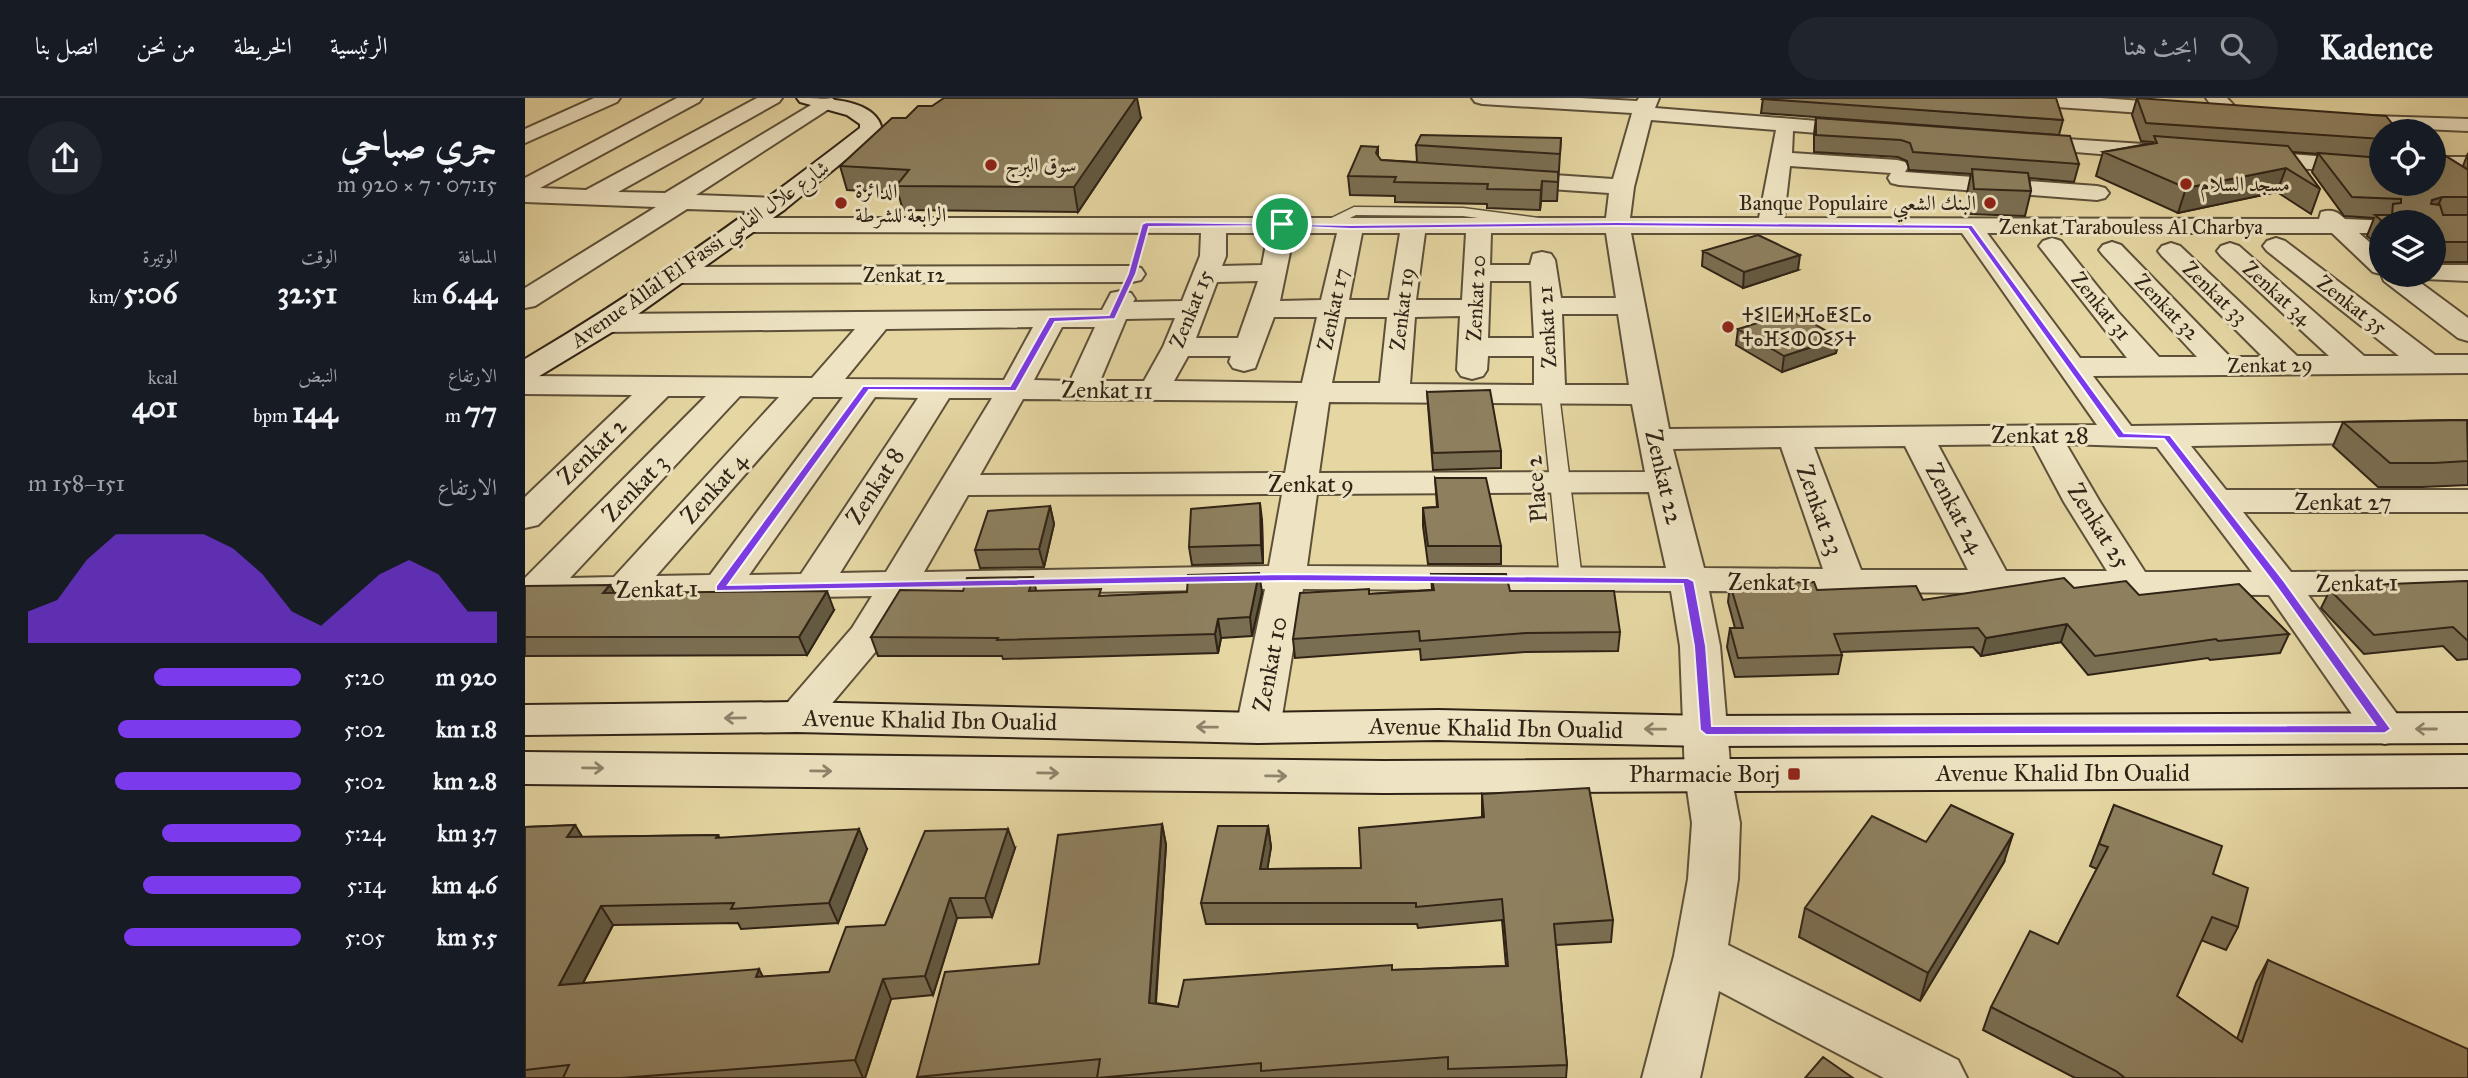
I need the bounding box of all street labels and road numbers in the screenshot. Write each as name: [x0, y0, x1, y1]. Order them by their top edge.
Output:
street label: Avenue Allal El Fassi شارع علال الفاسي: [565, 155, 838, 360]
street label: Zenkat Tarabouless Al Charbya: [1999, 214, 2263, 240]
street label: Zenkat 20: [1461, 254, 1491, 342]
street label: Zenkat 34: [2237, 255, 2318, 332]
street label: Zenkat 33: [2177, 256, 2253, 330]
street label: Zenkat 12: [863, 262, 946, 288]
street label: Zenkat 15: [1164, 266, 1218, 352]
street label: Zenkat 17: [1312, 266, 1354, 352]
street label: Zenkat 19: [1384, 266, 1420, 352]
street label: Zenkat 31: [2066, 267, 2136, 345]
street label: Zenkat 32: [2129, 268, 2205, 346]
street label: Zenkat 35: [2312, 270, 2392, 341]
street label: Zenkat 21: [1532, 285, 1562, 369]
street label: Zenkat 29: [2227, 351, 2313, 379]
street label: Zenkat 11: [1061, 374, 1153, 406]
street label: Zenkat 2: [551, 411, 633, 491]
street label: Zenkat 28: [1991, 420, 2089, 450]
street label: Zenkat 22: [1639, 427, 1690, 528]
street label: Zenkat 8: [839, 442, 911, 530]
street label: Zenkat 4: [674, 445, 754, 530]
street label: Zenkat 3: [596, 448, 674, 528]
street label: Place 2: [1518, 454, 1554, 524]
street label: Zenkat 24: [1919, 458, 1992, 559]
street label: Zenkat 23: [1790, 461, 1850, 559]
street label: Zenkat 9: [1268, 469, 1354, 499]
street label: Zenkat 25: [2061, 477, 2137, 575]
street label: Zenkat 27: [2295, 487, 2391, 517]
street label: Zenkat 1: [1728, 567, 1810, 597]
street label: Zenkat 1: [2316, 567, 2398, 599]
street label: Zenkat 1: [616, 573, 698, 605]
street label: Zenkat 10: [1246, 614, 1294, 714]
street label: Avenue Khalid Ibn Oualid: [802, 703, 1057, 737]
street label: Avenue Khalid Ibn Oualid: [1368, 711, 1623, 745]
street label: Avenue Khalid Ibn Oualid: [1935, 758, 2190, 788]

